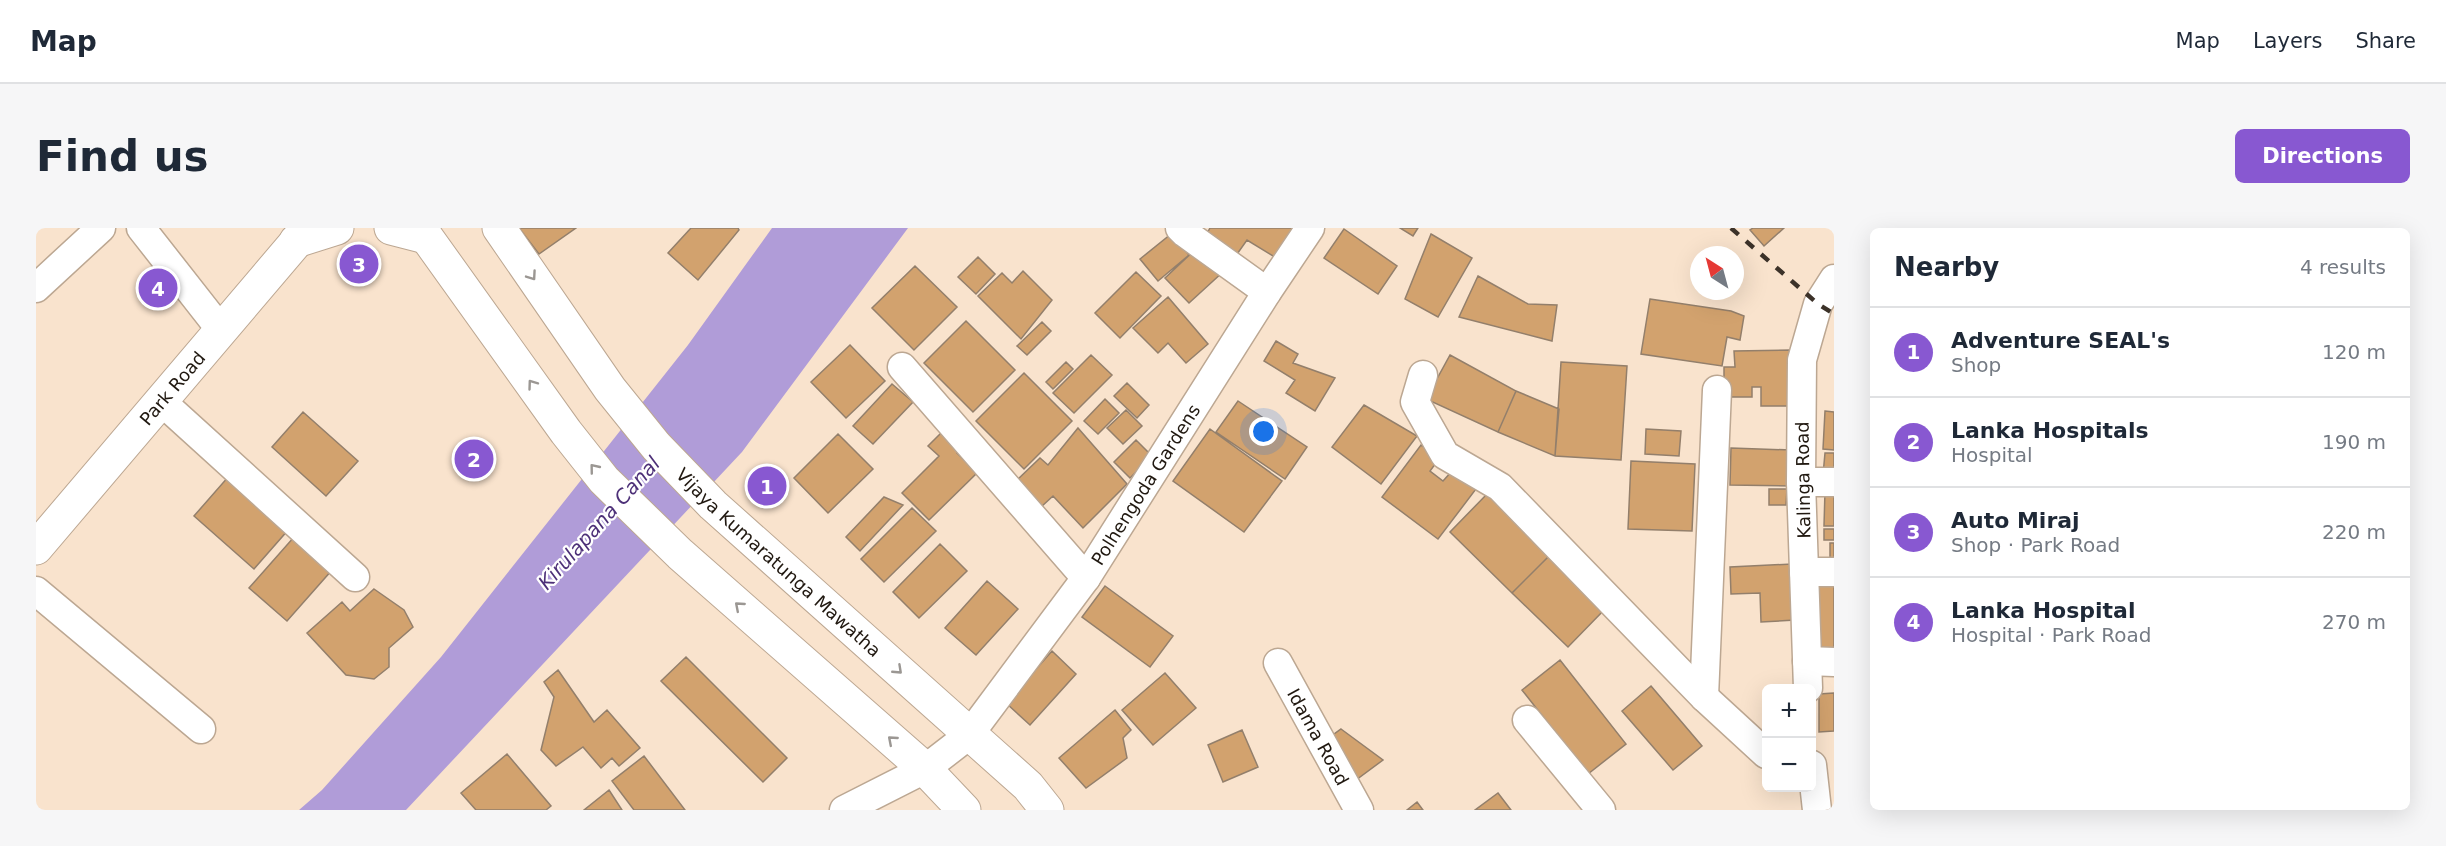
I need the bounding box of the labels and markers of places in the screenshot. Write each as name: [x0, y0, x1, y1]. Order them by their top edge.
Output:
pin: 3: [340, 242, 378, 286]
pin: 4: [138, 266, 178, 310]
pin: 2: [454, 436, 494, 482]
pin: 1: [748, 464, 786, 508]

